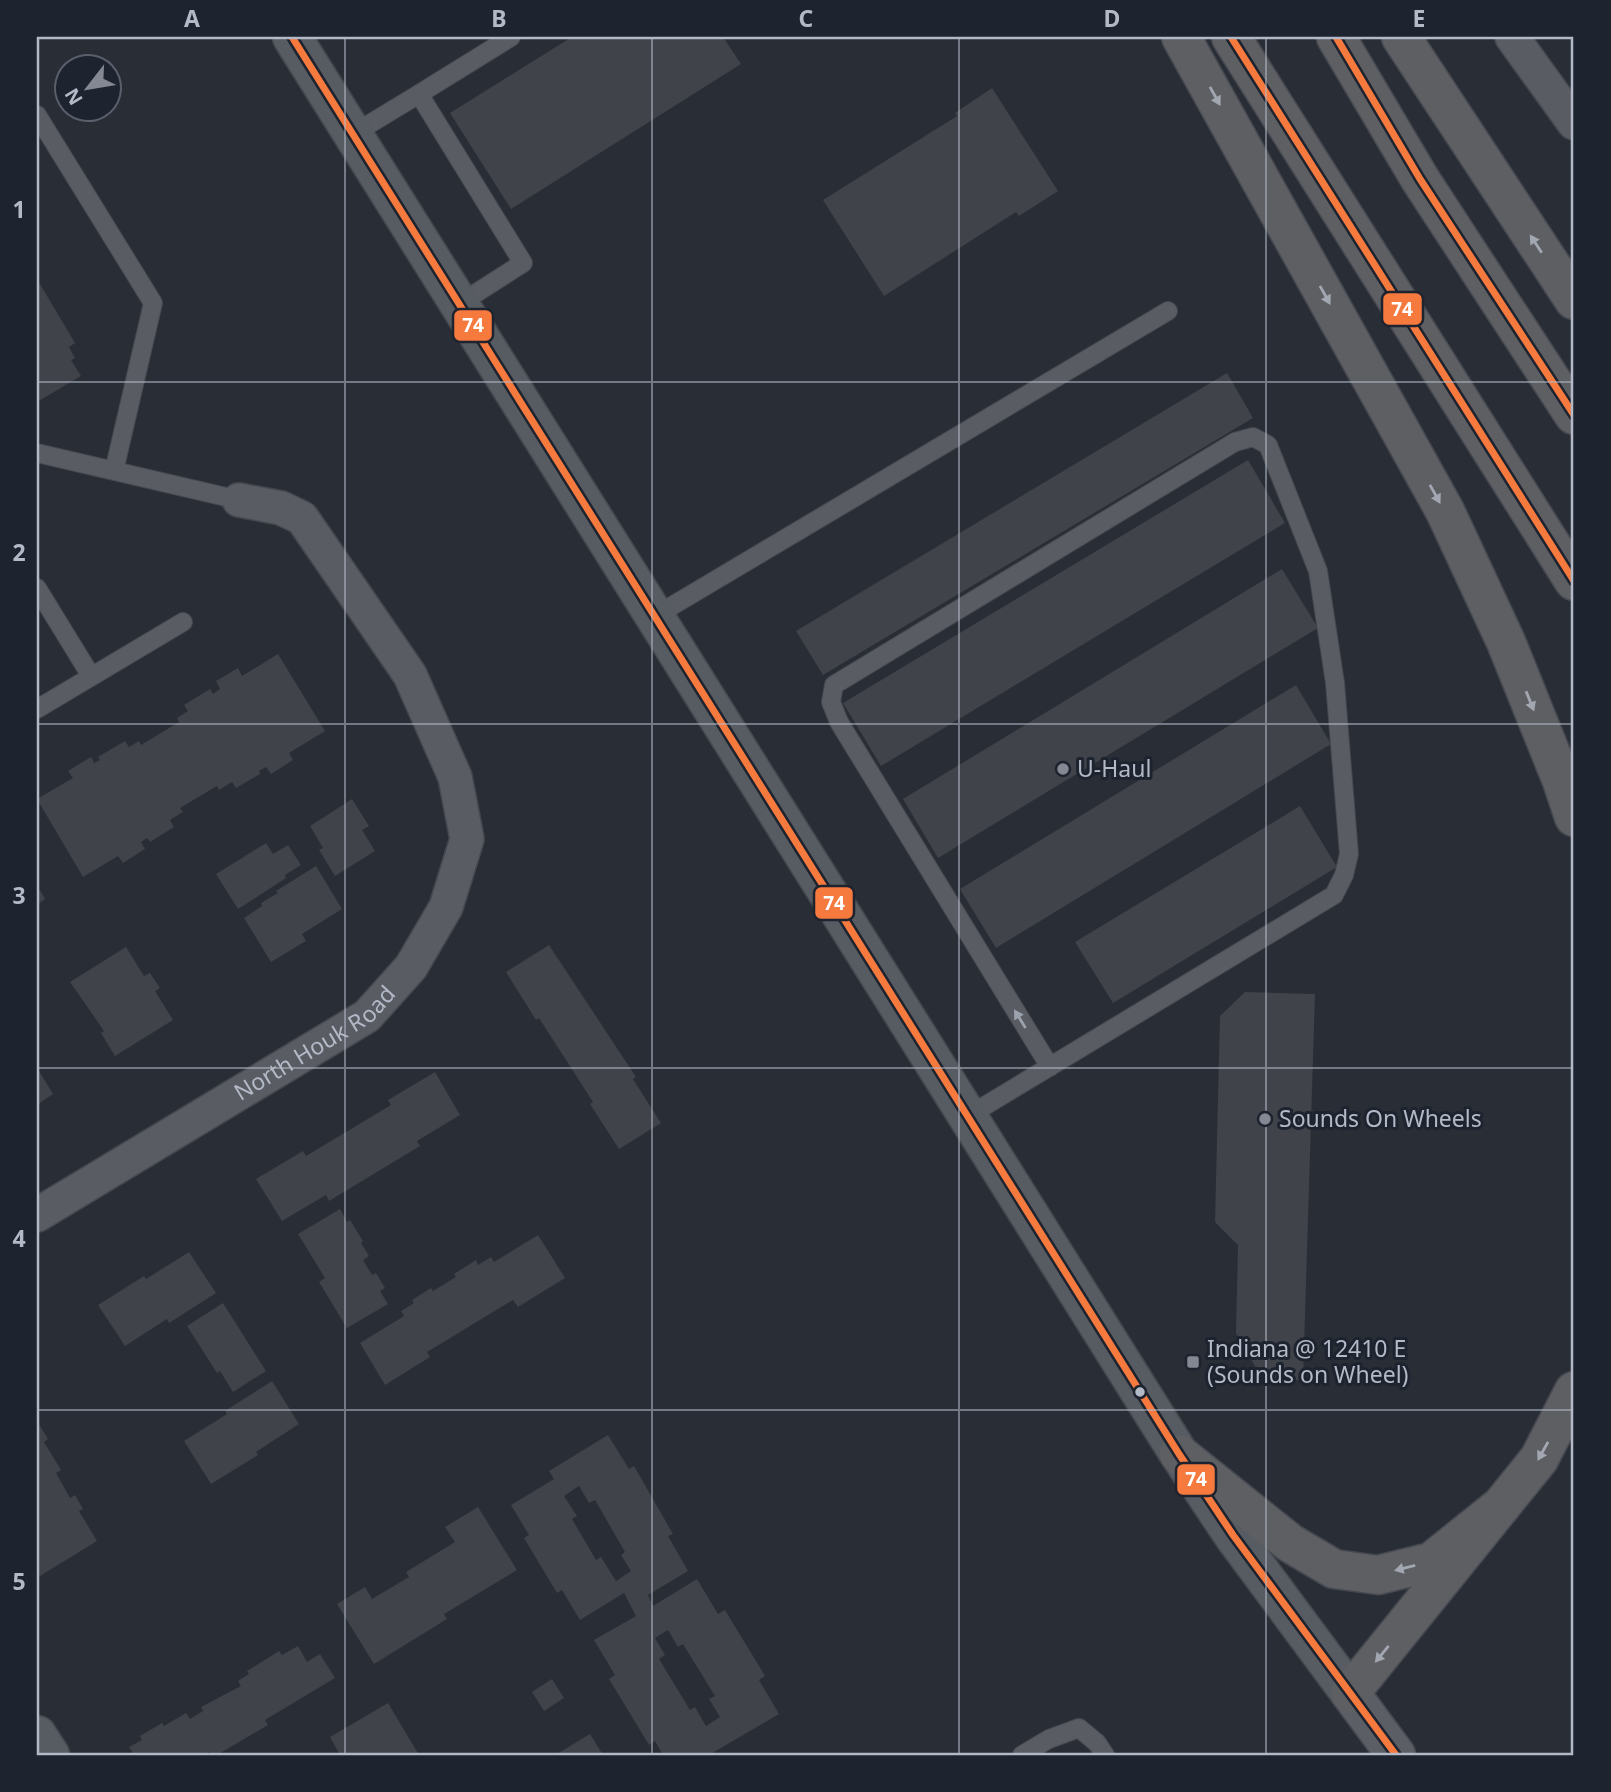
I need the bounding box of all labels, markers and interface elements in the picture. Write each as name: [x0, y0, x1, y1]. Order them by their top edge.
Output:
text: A: [184, 2, 200, 34]
text: B: [491, 2, 507, 34]
text: C: [799, 2, 814, 34]
text: D: [1104, 2, 1120, 34]
text: E: [1413, 2, 1425, 34]
north arrow: [52, 52, 122, 122]
text: N: [58, 83, 89, 110]
one-way arrow: [1209, 86, 1221, 106]
text: 1: [12, 193, 26, 225]
one-way arrow: [1530, 234, 1543, 253]
one-way arrow: [1320, 285, 1331, 305]
line badge: 74: [1382, 292, 1423, 326]
text: 74: [1391, 296, 1413, 322]
line badge: 74: [453, 309, 493, 342]
text: 74: [462, 312, 484, 338]
one-way arrow: [1429, 484, 1441, 504]
text: 2: [12, 536, 26, 568]
one-way arrow: [1524, 691, 1535, 712]
place label: U-Haul: [1077, 752, 1151, 784]
marker: U-Haul: [1055, 761, 1071, 777]
text: 3: [12, 879, 26, 911]
line badge: 74: [814, 886, 854, 920]
text: 74: [823, 890, 845, 916]
street label: North Houk Road: [228, 978, 402, 1108]
one-way arrow: [1014, 1009, 1027, 1029]
place label: Sounds On Wheels: [1279, 1102, 1482, 1134]
marker: Sounds On Wheels: [1257, 1111, 1273, 1127]
text: 4: [12, 1222, 26, 1254]
place label: Indiana @ 12410 E (Sounds on Wheel): [1207, 1332, 1409, 1390]
marker: Indiana @ 12410 E (Sounds on Wheel): [1185, 1354, 1201, 1370]
unlabelled marker: [1133, 1385, 1147, 1399]
one-way arrow: [1537, 1441, 1549, 1461]
line badge: 74: [1176, 1463, 1216, 1496]
text: 74: [1185, 1466, 1207, 1492]
one-way arrow: [1394, 1563, 1416, 1574]
text: 5: [12, 1565, 26, 1597]
one-way arrow: [1375, 1645, 1390, 1662]

